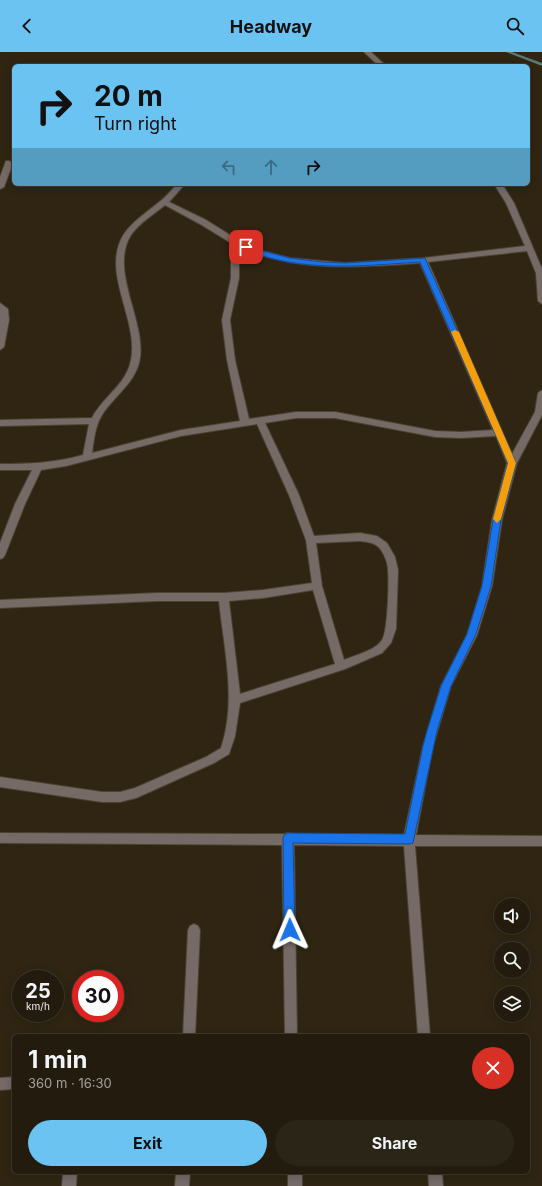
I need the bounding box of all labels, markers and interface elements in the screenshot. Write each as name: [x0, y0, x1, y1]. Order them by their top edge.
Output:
icon: back: [16, 15, 38, 37]
icon: search: [504, 15, 526, 37]
text: Headway: [230, 16, 312, 37]
text: 20 m: [94, 79, 163, 113]
icon: right: [28, 80, 80, 132]
text: Turn right: [94, 113, 177, 134]
icon: left: [218, 156, 240, 178]
icon: ahead: [260, 156, 282, 178]
icon: right: [302, 156, 324, 178]
pin: [229, 230, 263, 264]
icon: arrive: [235, 236, 257, 258]
map controls: [494, 898, 530, 1022]
button: sound: [494, 898, 530, 934]
position arrow: [269, 909, 311, 951]
button: search: [494, 942, 530, 978]
speed limit sign: 30: [72, 970, 124, 1022]
text: 25: [25, 979, 51, 1003]
button: layers: [494, 986, 530, 1022]
text: km/h: [26, 1000, 50, 1012]
text: 1 min: [28, 1045, 87, 1074]
button: close: [472, 1047, 514, 1089]
text: 360 m · 16:30: [28, 1075, 112, 1091]
button: Exit: [28, 1120, 267, 1166]
button: Share: [275, 1120, 514, 1166]

